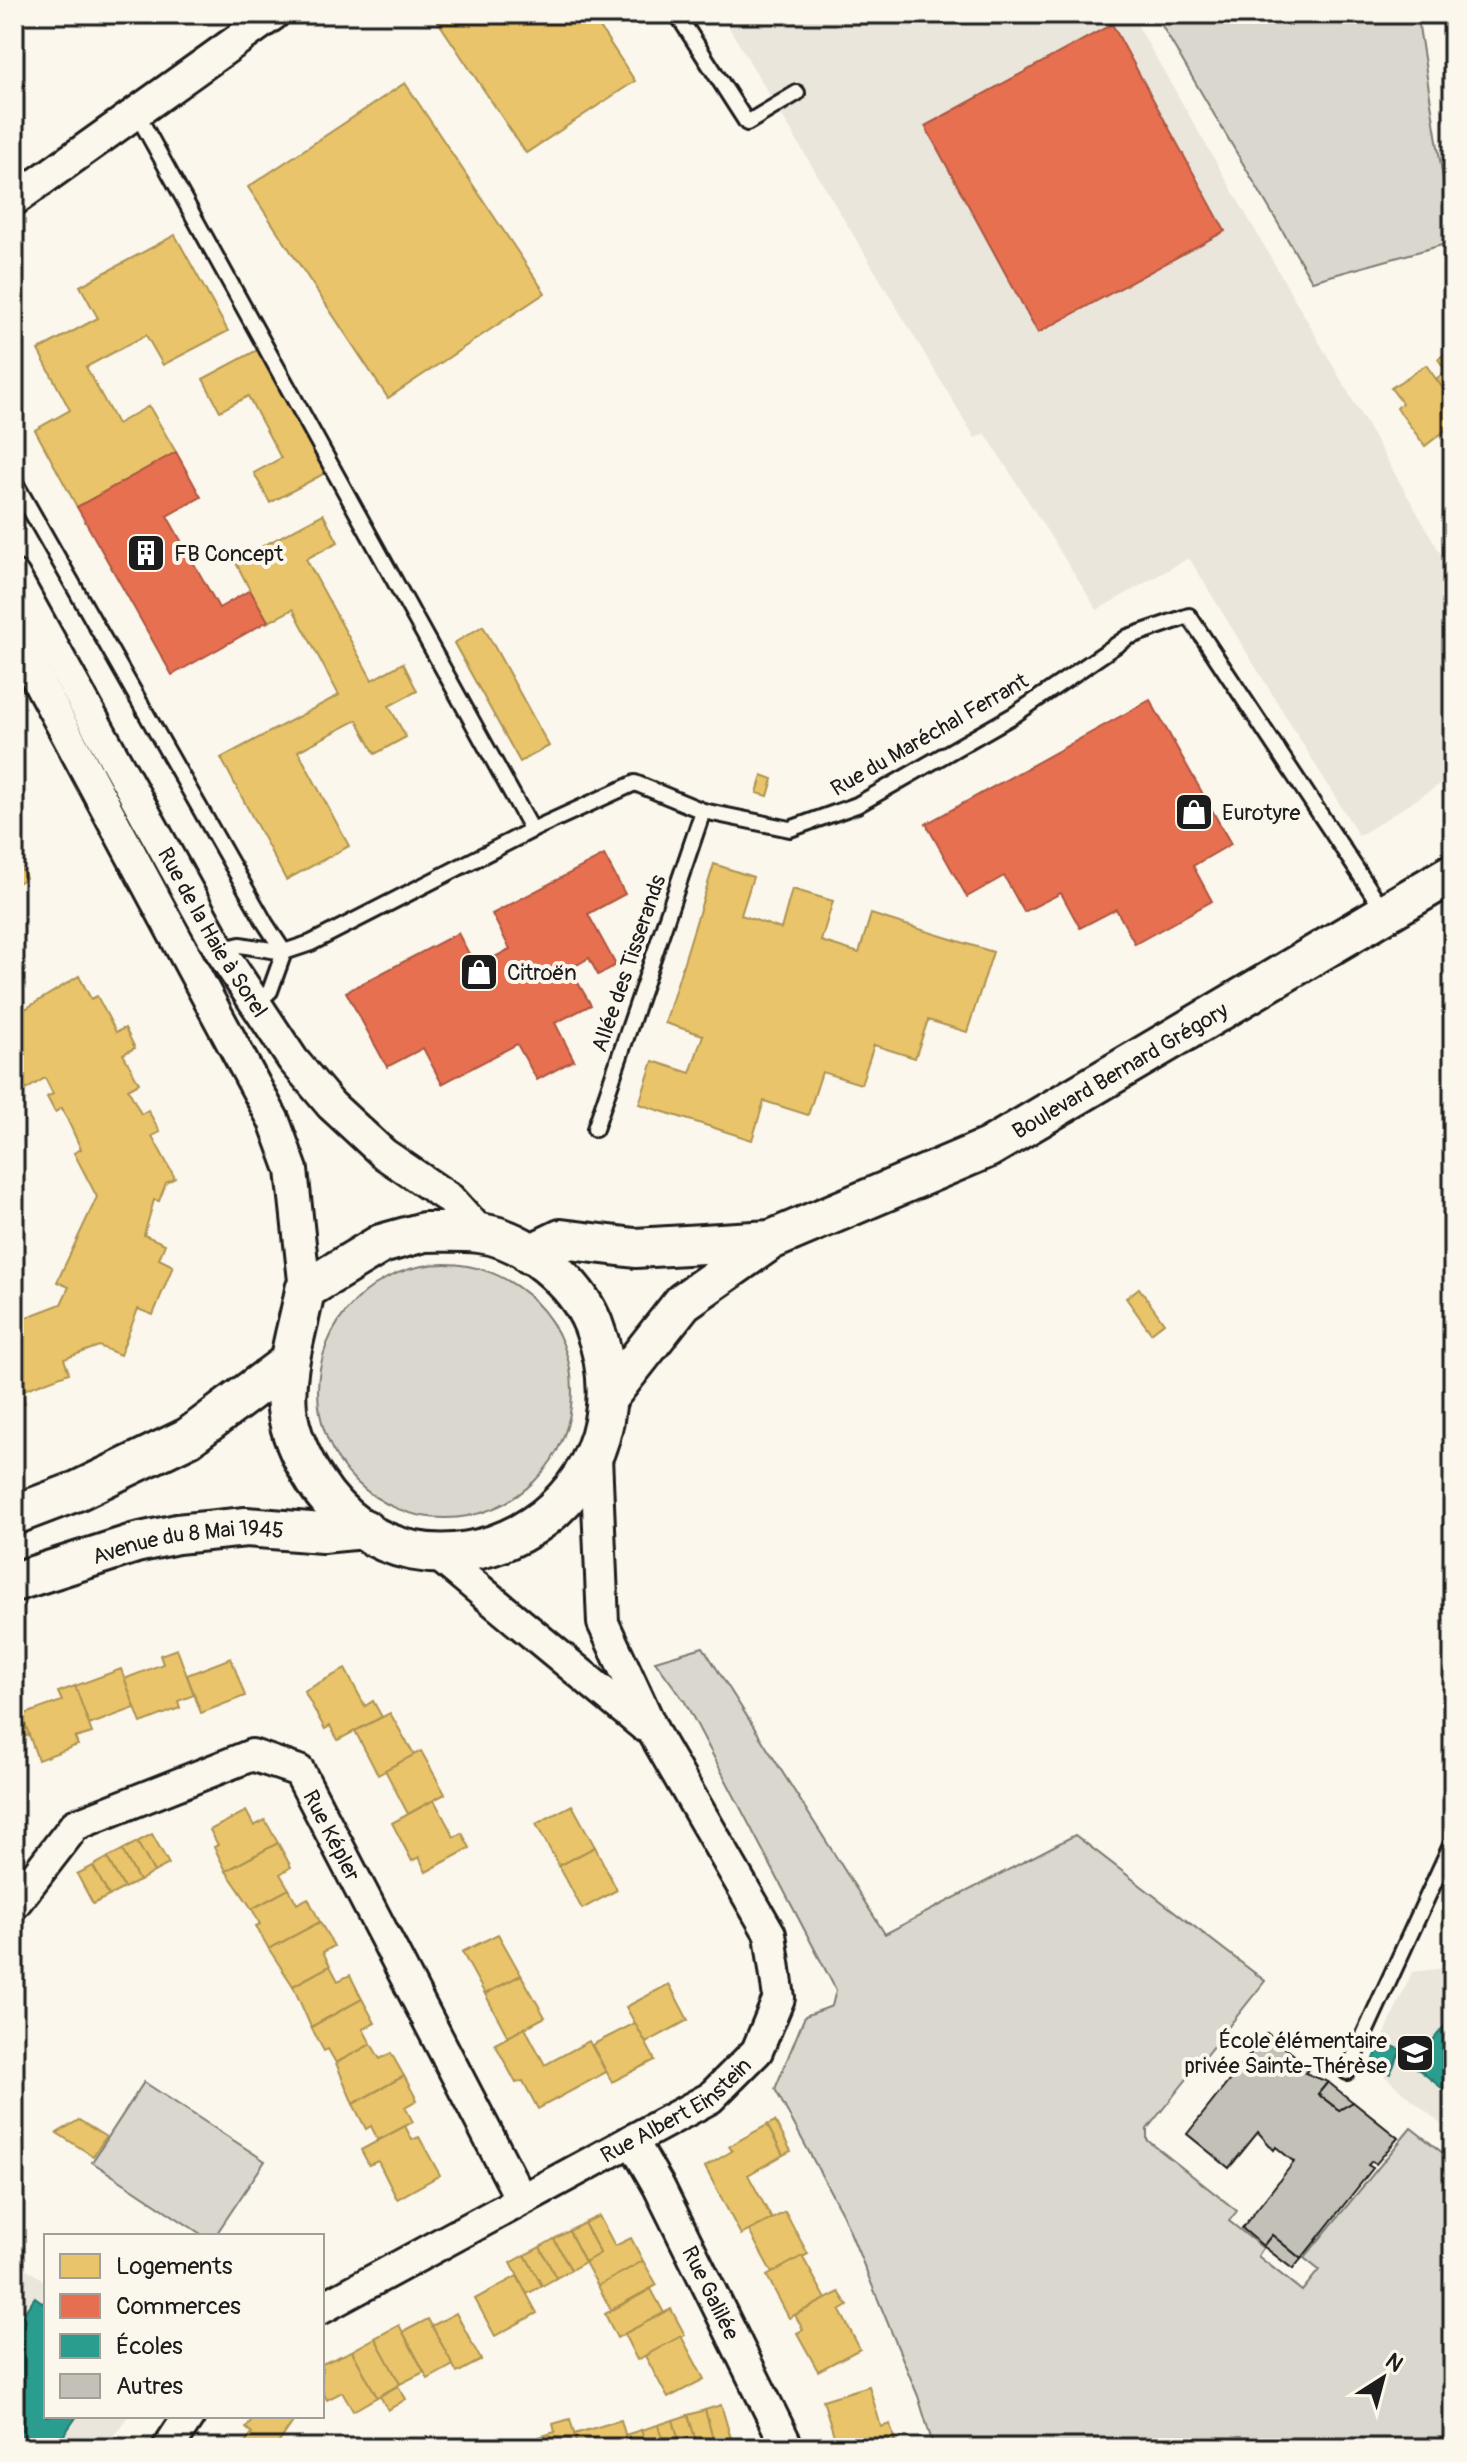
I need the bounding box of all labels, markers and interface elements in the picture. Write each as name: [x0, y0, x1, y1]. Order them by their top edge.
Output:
building icon: FB Concept: [125, 532, 167, 574]
place label: FB Concept: [174, 540, 283, 568]
street label: Rue du Maréchal Ferrant: [826, 667, 1033, 803]
shop icon: Eurotyre: [1173, 791, 1215, 833]
place label: Eurotyre: [1222, 799, 1300, 827]
street label: Rue de la Haie à Sorel: [151, 843, 274, 1023]
street label: Allée des Tisserands: [585, 871, 672, 1056]
shop icon: Citroën: [458, 951, 500, 993]
place label: Citroën: [507, 959, 577, 987]
street label: Boulevard Bernard Grégory: [1007, 996, 1233, 1146]
street label: Avenue du 8 Mai 1945: [89, 1514, 285, 1571]
street label: Rue Képler: [296, 1785, 367, 1886]
place label: École élémentaire privée Sainte-Thérèse: [1184, 2027, 1387, 2080]
school or university icon: École élémentaire privée Sainte-Thérèse: [1394, 2032, 1436, 2074]
street label: Rue Albert Einstein: [596, 2052, 758, 2170]
legend: [44, 2234, 324, 2418]
street label: Rue Galilée: [675, 2241, 745, 2345]
text: Logements: [116, 2252, 233, 2281]
text: Commerces: [116, 2292, 241, 2321]
text: Écoles: [116, 2332, 183, 2361]
north arrow: [1343, 2338, 1423, 2418]
text: N: [1380, 2347, 1409, 2378]
text: Autres: [116, 2372, 183, 2401]

